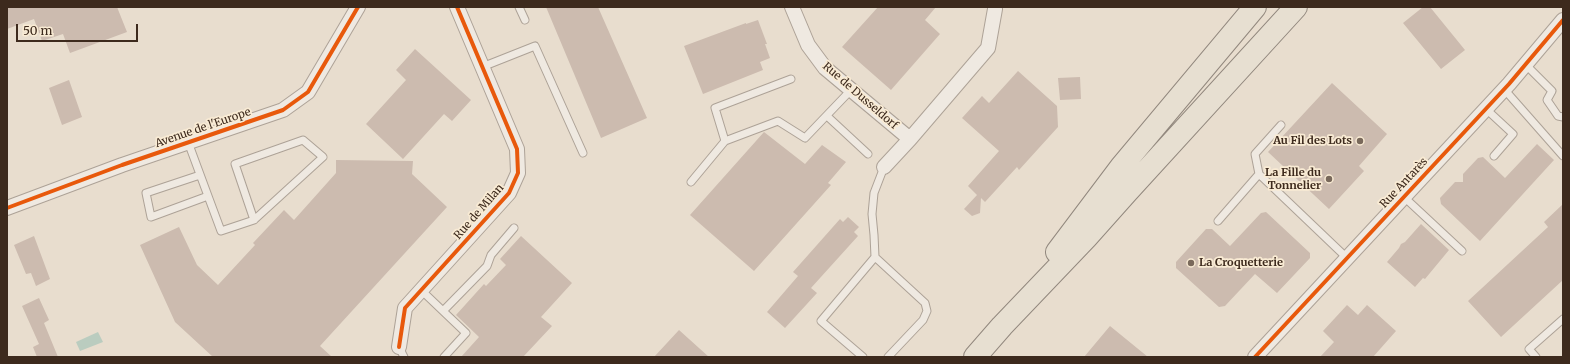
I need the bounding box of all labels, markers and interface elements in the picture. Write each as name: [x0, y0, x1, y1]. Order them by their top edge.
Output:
scale bar: [18, 16, 140, 42]
text: 50 m: [23, 23, 52, 38]
street label: Rue de Dusseldorf: [820, 60, 900, 132]
street label: Avenue de l'Europe: [154, 105, 252, 151]
place label: Au Fil des Lots: [1273, 134, 1352, 148]
marker: Au Fil des Lots: [1355, 136, 1365, 146]
street label: Rue Antarès: [1377, 155, 1431, 211]
place label: La Fille du Tonnelier: [1265, 166, 1321, 192]
marker: La Fille du Tonnelier: [1324, 174, 1334, 184]
street label: Rue de Milan: [451, 182, 507, 242]
place label: La Croquetterie: [1199, 256, 1283, 270]
marker: La Croquetterie: [1186, 258, 1196, 268]

